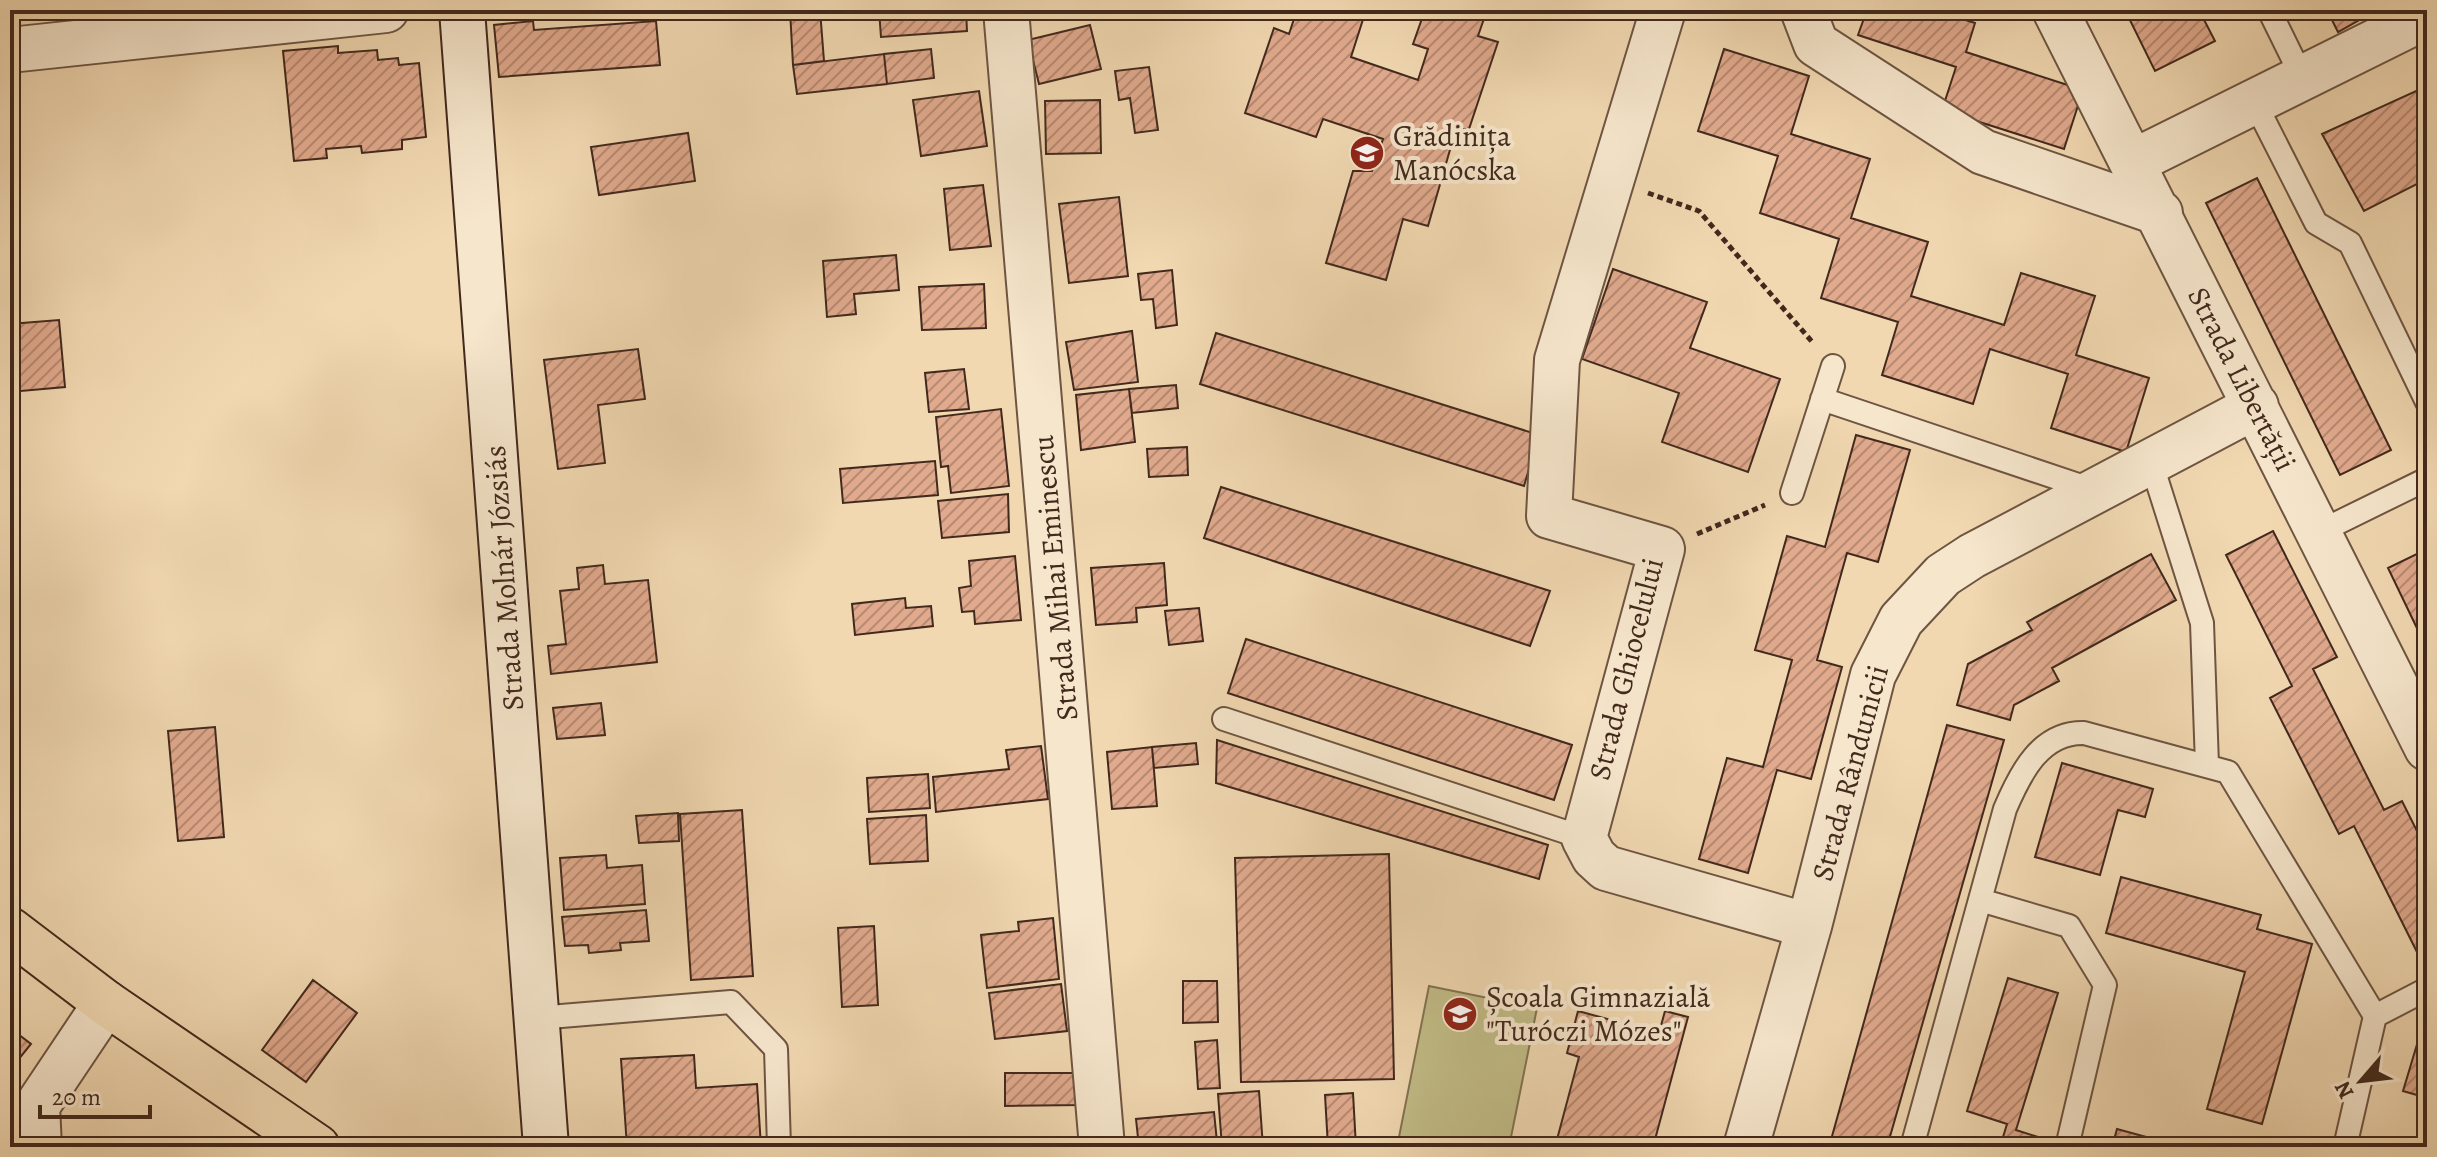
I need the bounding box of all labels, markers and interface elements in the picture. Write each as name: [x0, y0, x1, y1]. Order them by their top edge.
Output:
place label: Grădinița Manócska: [1393, 116, 1517, 190]
school or university icon: Grădinița Manócska: [1348, 134, 1386, 172]
street label: Strada Libertății: [2178, 280, 2306, 478]
street label: Strada Mihai Eminescu: [1023, 433, 1087, 722]
street label: Strada Molnár Józsiás: [475, 444, 533, 712]
street label: Strada Ghiocelului: [1579, 554, 1673, 784]
street label: Strada Rândunicii: [1802, 661, 1898, 885]
place label: Școala Gimnazială "Turóczi Mózes": [1486, 977, 1711, 1051]
school or university icon: Școala Gimnazială "Turóczi Mózes": [1441, 995, 1479, 1033]
north arrow: [2321, 1041, 2401, 1121]
scale bar: [40, 1069, 150, 1119]
text: N: [2327, 1076, 2361, 1104]
text: 20 m: [52, 1081, 101, 1113]

